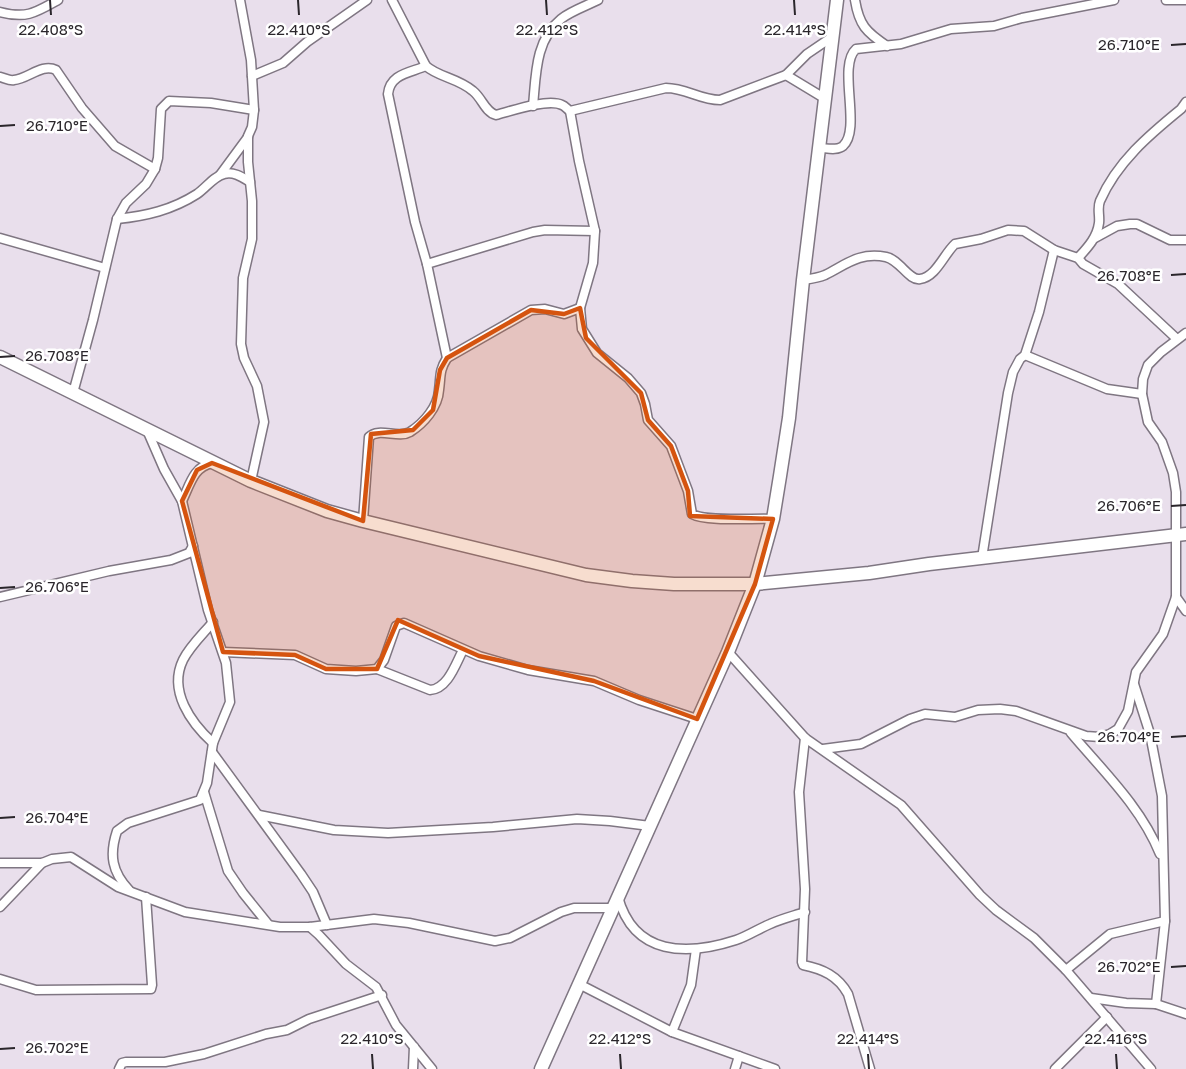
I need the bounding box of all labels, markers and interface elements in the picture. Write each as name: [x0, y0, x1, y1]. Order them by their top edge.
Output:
text: 22.408°S: [19, 20, 83, 38]
text: 22.410°S: [267, 20, 331, 38]
text: 22.412°S: [516, 20, 578, 38]
text: 22.414°S: [764, 20, 826, 38]
text: 26.710°E: [1098, 35, 1160, 53]
text: 26.710°E: [26, 116, 88, 134]
text: 26.708°E: [1097, 266, 1161, 284]
text: 26.708°E: [25, 346, 89, 364]
text: 26.706°E: [1097, 496, 1161, 514]
text: 26.706°E: [25, 577, 89, 595]
text: 26.704°E: [1098, 727, 1160, 745]
text: 26.704°E: [26, 808, 88, 826]
text: 26.702°E: [1097, 957, 1161, 975]
text: 22.410°S: [340, 1029, 404, 1047]
text: 22.412°S: [589, 1029, 651, 1047]
text: 22.414°S: [837, 1029, 899, 1047]
text: 22.416°S: [1085, 1029, 1147, 1047]
text: 26.702°E: [25, 1038, 89, 1056]

